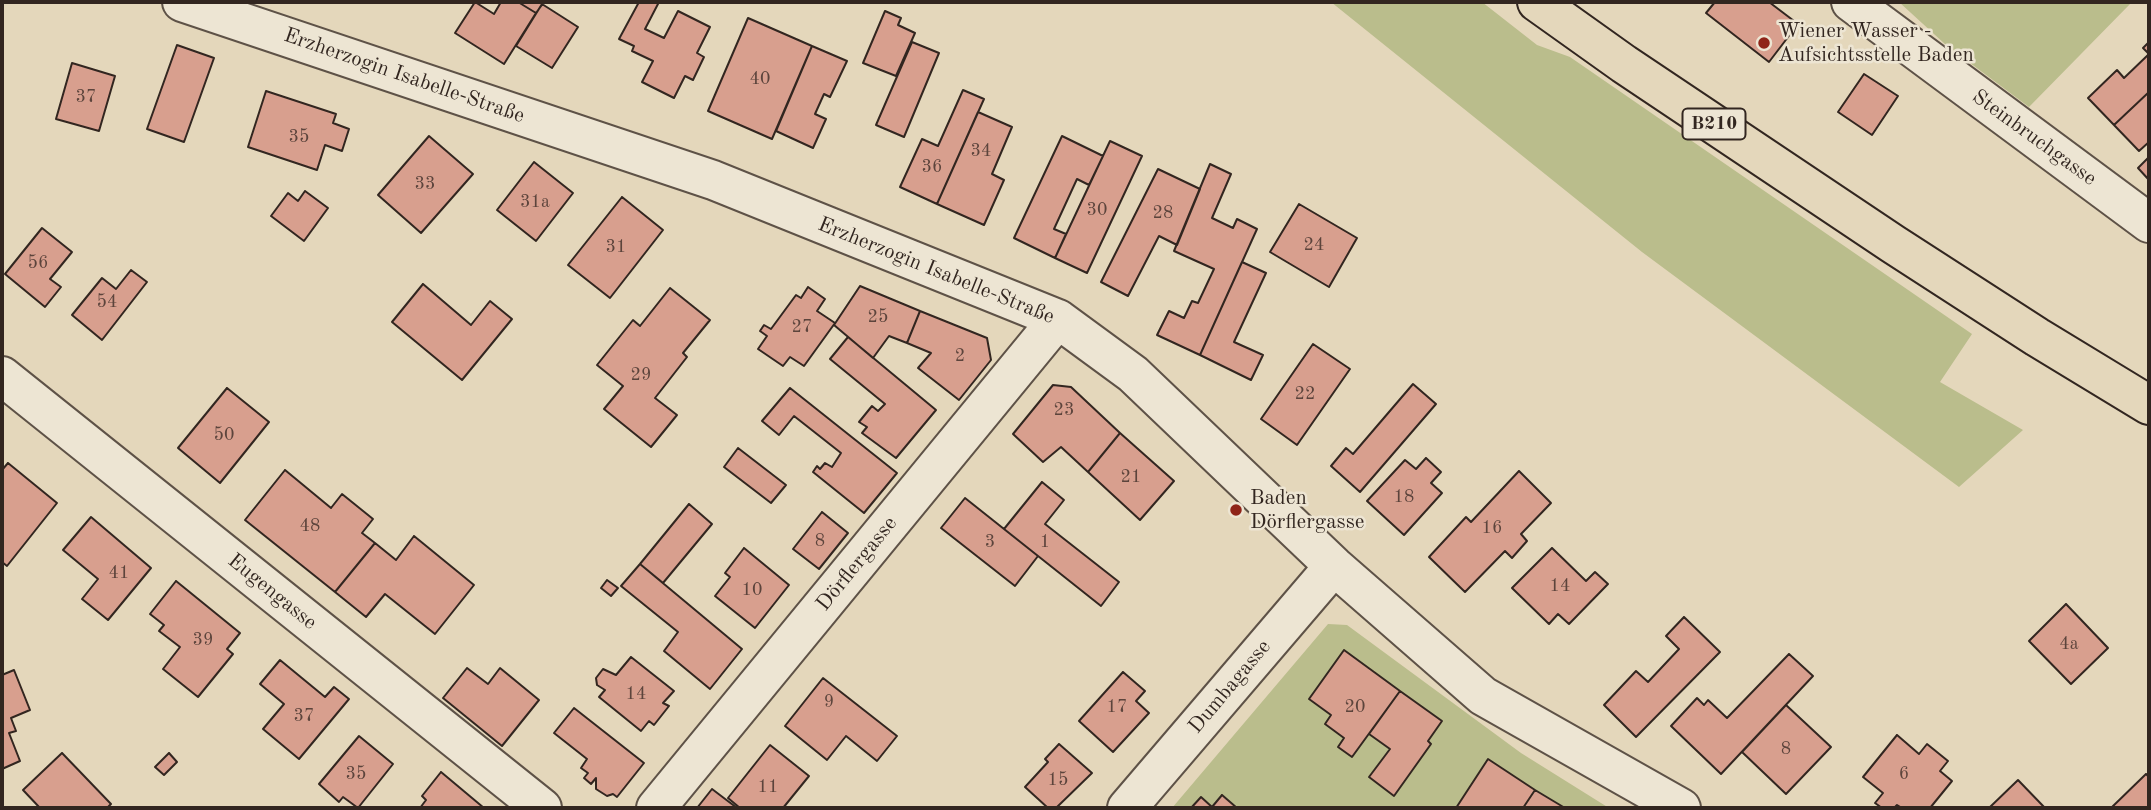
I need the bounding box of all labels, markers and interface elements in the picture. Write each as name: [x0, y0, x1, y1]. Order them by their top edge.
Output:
place label: Wiener Wasser - Aufsichtsstelle Baden: [1778, 18, 1974, 68]
street label: Erzherzogin Isabelle-Straße: [280, 23, 528, 129]
marker: Wiener Wasser - Aufsichtsstelle Baden: [1756, 35, 1772, 51]
house number: 40: [750, 68, 770, 90]
street label: Steinbruchgasse: [1967, 84, 2101, 192]
house number: 37: [76, 86, 96, 108]
road number: B210: [1682, 108, 1746, 140]
house number: 35: [289, 126, 309, 148]
house number: 34: [971, 140, 991, 162]
house number: 36: [922, 156, 942, 178]
house number: 33: [415, 173, 435, 195]
house number: 31a: [520, 191, 550, 213]
house number: 30: [1087, 199, 1107, 221]
house number: 28: [1153, 202, 1173, 224]
street label: Erzherzogin Isabelle-Straße: [814, 212, 1058, 330]
house number: 24: [1304, 234, 1324, 256]
house number: 31: [606, 236, 626, 258]
house number: 56: [28, 252, 48, 274]
house number: 54: [97, 291, 117, 313]
house number: 25: [868, 306, 888, 328]
house number: 27: [792, 316, 812, 338]
house number: 2: [955, 345, 965, 367]
house number: 29: [631, 364, 651, 386]
house number: 22: [1295, 383, 1315, 405]
house number: 23: [1054, 399, 1074, 421]
house number: 50: [214, 424, 234, 446]
house number: 21: [1121, 466, 1141, 488]
place label: Baden Dörflergasse: [1250, 485, 1364, 535]
house number: 18: [1394, 486, 1414, 508]
marker: Baden Dörflergasse: [1228, 502, 1244, 518]
street label: Dörflergasse: [811, 512, 903, 616]
house number: 48: [300, 515, 320, 537]
house number: 16: [1482, 517, 1502, 539]
house number: 8: [815, 530, 825, 552]
house number: 3: [985, 531, 995, 553]
house number: 1: [1040, 531, 1050, 553]
street label: Eugengasse: [222, 548, 322, 636]
house number: 41: [109, 562, 129, 584]
house number: 14: [1550, 575, 1570, 597]
house number: 10: [742, 579, 762, 601]
house number: 39: [193, 629, 213, 651]
house number: 4a: [2059, 633, 2079, 655]
street label: Dumbagasse: [1183, 635, 1277, 739]
house number: 14: [626, 683, 646, 705]
house number: 9: [824, 691, 834, 713]
house number: 17: [1107, 696, 1127, 718]
house number: 20: [1345, 696, 1365, 718]
house number: 37: [294, 705, 314, 727]
house number: 8: [1781, 738, 1791, 760]
house number: 35: [346, 763, 366, 785]
house number: 6: [1899, 763, 1909, 785]
house number: 15: [1048, 769, 1068, 791]
house number: 11: [758, 776, 778, 798]

